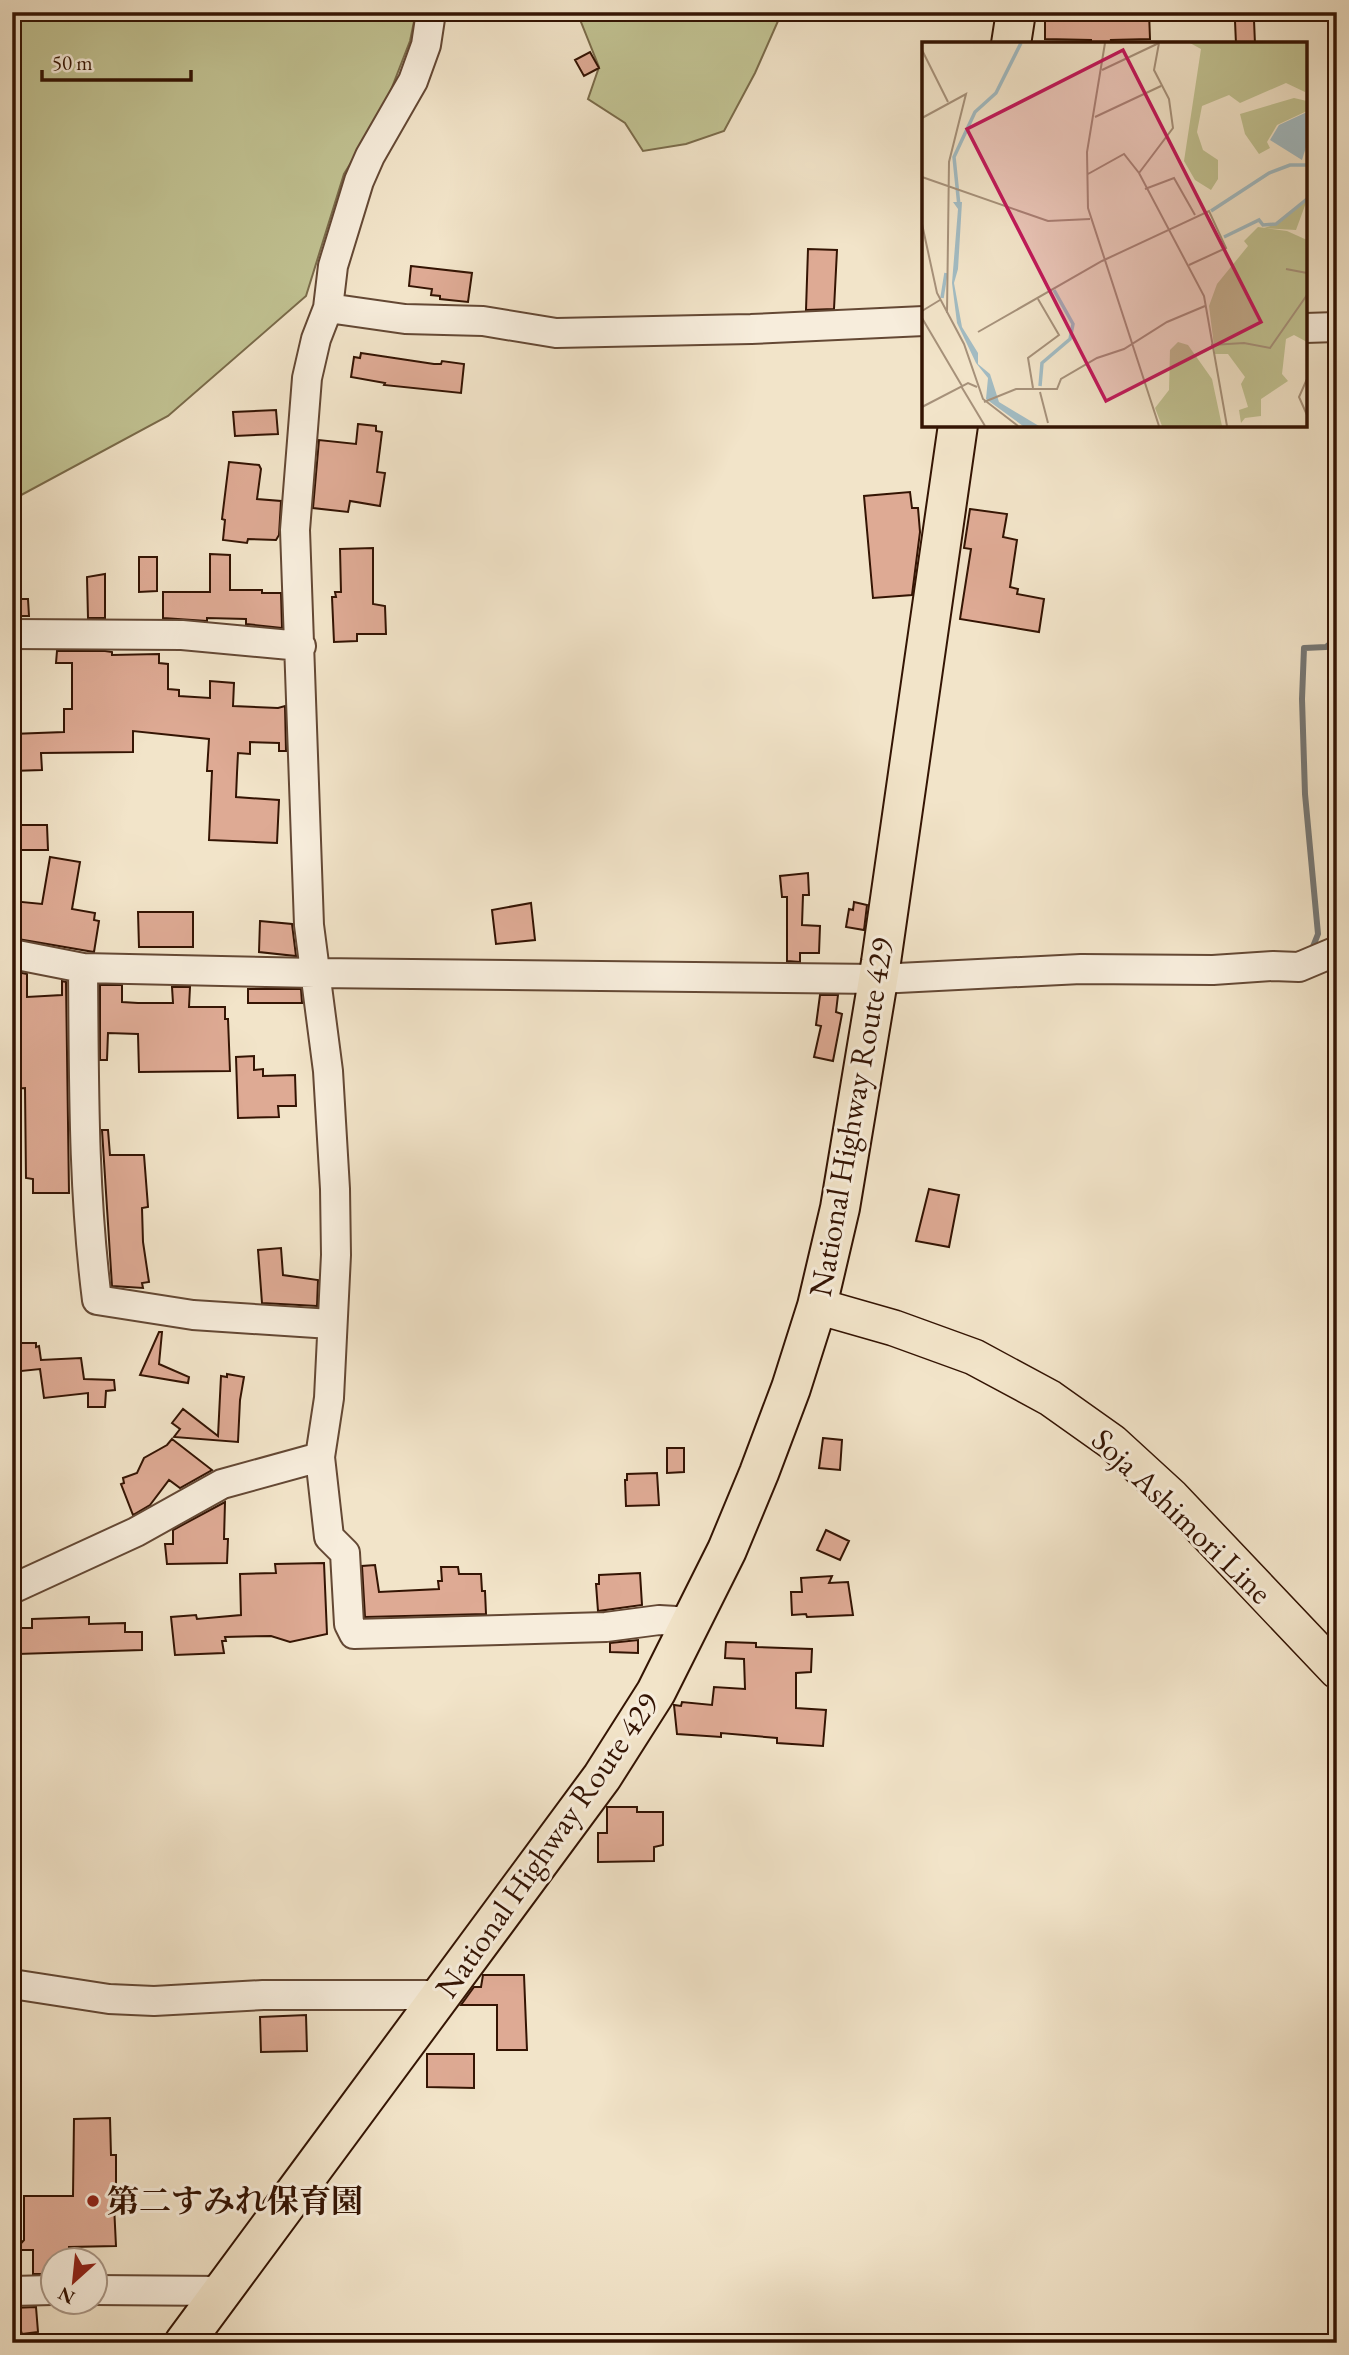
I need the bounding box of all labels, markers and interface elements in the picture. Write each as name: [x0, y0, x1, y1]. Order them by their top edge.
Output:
scale bar: [42, 38, 191, 82]
inset map: [922, 42, 1307, 427]
text: 50 m: [52, 49, 93, 76]
street label: National Highway Route 429: [799, 934, 903, 1300]
street label: Soja Ashimori Line: [1083, 1419, 1281, 1613]
street label: National Highway Route 429: [425, 1684, 669, 2006]
place label: 第二すみれ保育園: [107, 2180, 363, 2222]
marker: 第二すみれ保育園: [85, 2193, 101, 2209]
north arrow: [38, 2246, 108, 2316]
text: N: [53, 2281, 79, 2310]

